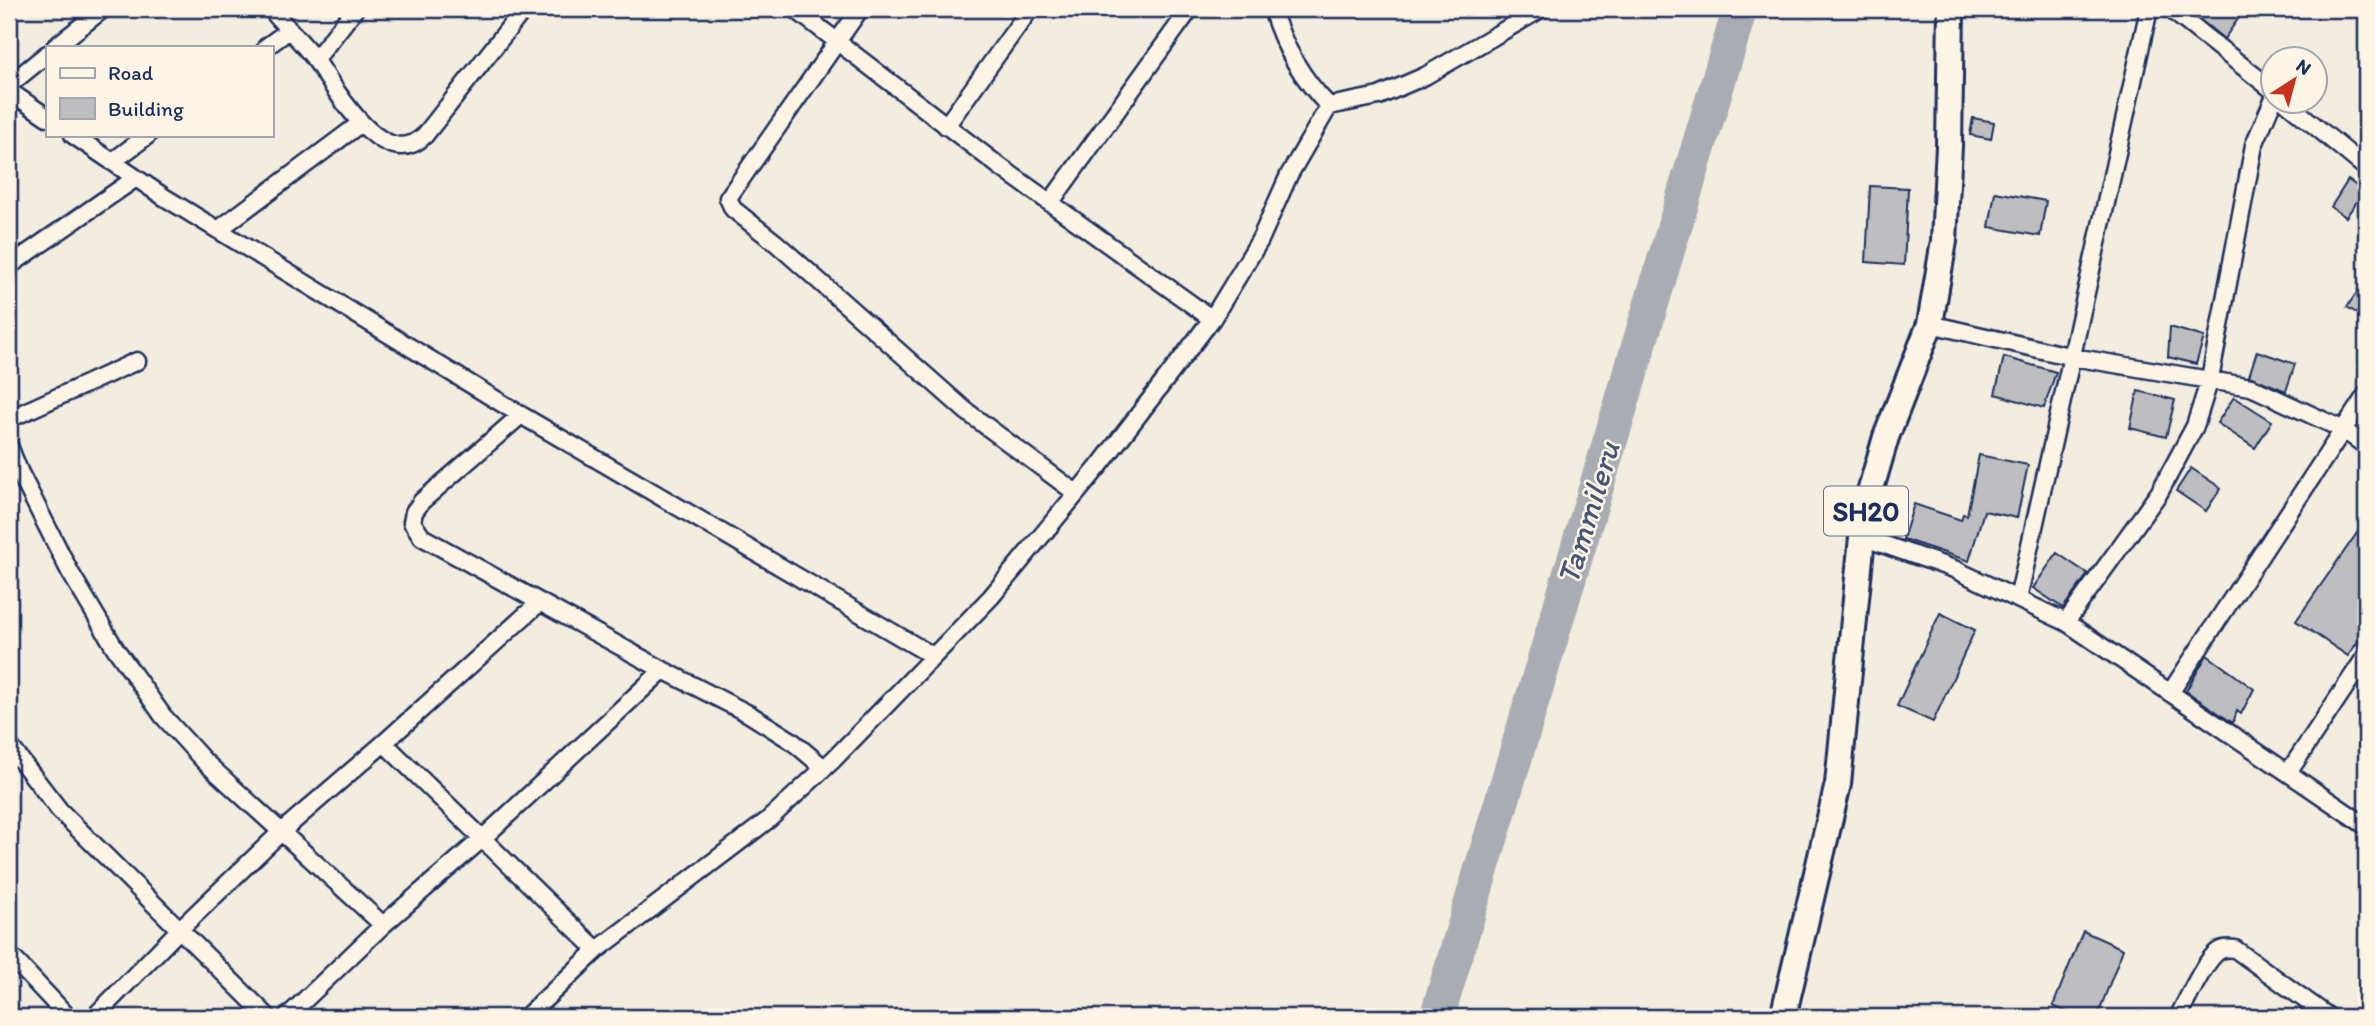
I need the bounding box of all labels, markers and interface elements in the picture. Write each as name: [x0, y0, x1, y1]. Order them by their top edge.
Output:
legend: [46, 46, 273, 136]
north arrow: [2260, 46, 2330, 116]
text: N: [2292, 54, 2316, 80]
text: Road: [108, 60, 154, 85]
text: Building: [108, 96, 184, 121]
water label: Tammileru: [1548, 436, 1628, 589]
road number: SH20: [1824, 486, 1908, 536]

